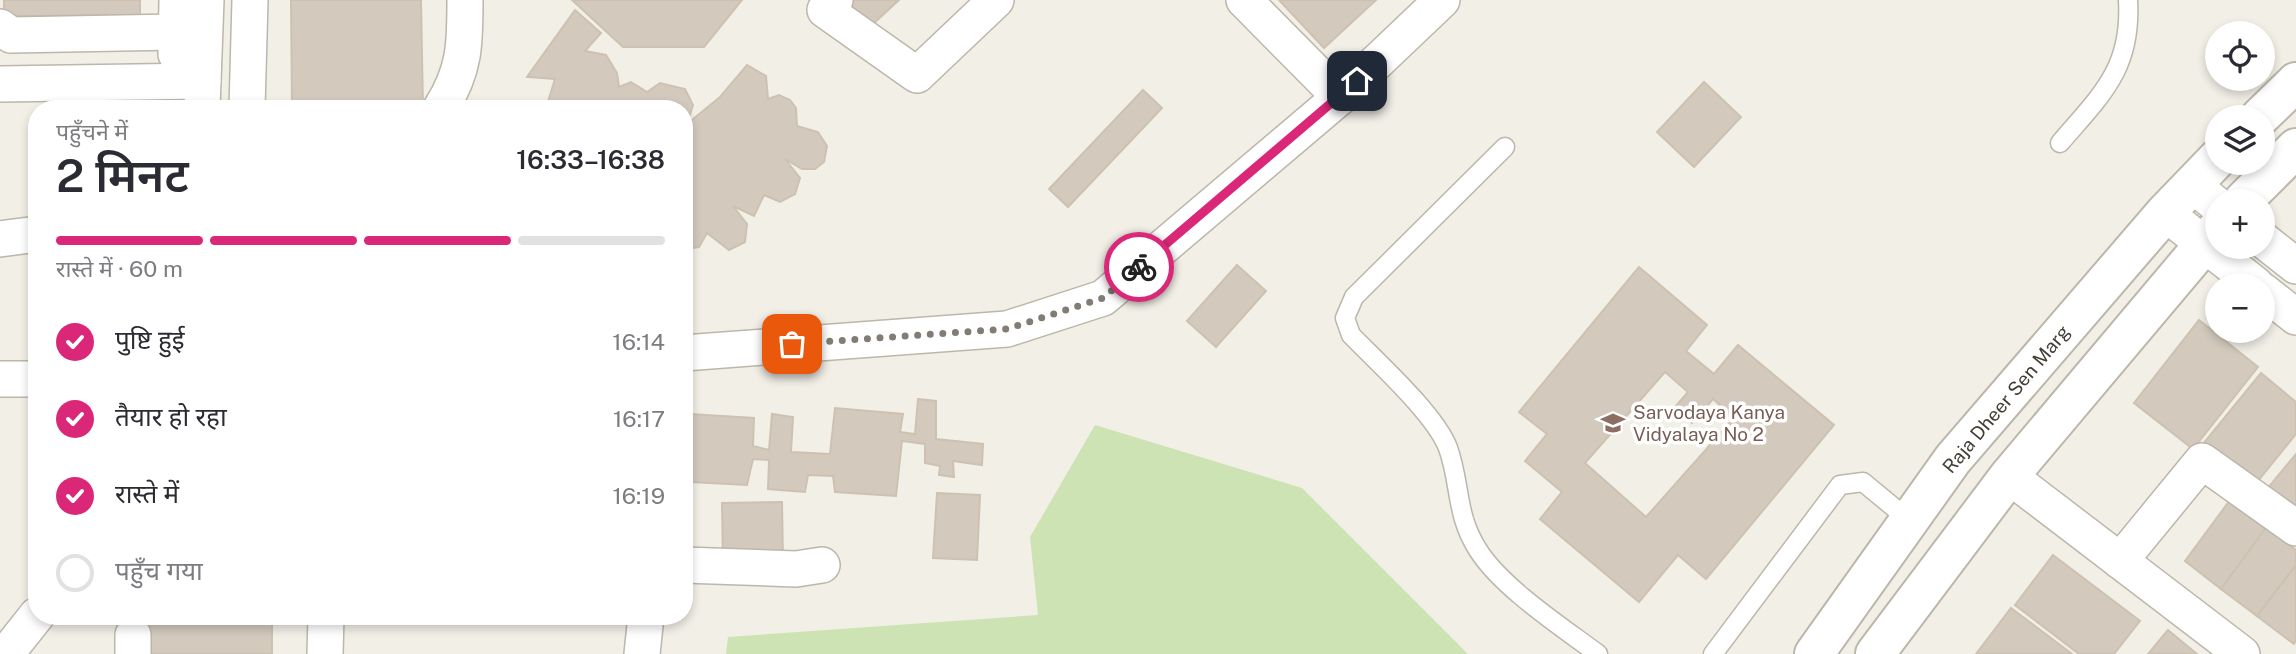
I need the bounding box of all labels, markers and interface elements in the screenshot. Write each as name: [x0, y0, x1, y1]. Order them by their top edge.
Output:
map controls: [2205, 21, 2275, 343]
button: locate: [2205, 21, 2275, 91]
pin: [1327, 51, 1387, 111]
icon: home: [1338, 62, 1376, 100]
button: layers: [2205, 105, 2275, 175]
text: पहुँचने में: [56, 118, 128, 145]
text: 16:33–16:38: [516, 144, 665, 175]
text: 2 मिनट: [56, 148, 189, 202]
button: +: [2205, 189, 2275, 259]
courier: [1104, 232, 1174, 302]
icon: bike: [1120, 248, 1158, 286]
text: रास्ते में · 60 m: [56, 255, 183, 282]
button: −: [2205, 273, 2275, 343]
pin: [762, 314, 822, 374]
street label: Raja Dheer Sen Marg: [1938, 320, 2074, 477]
icon: check: [56, 323, 94, 361]
text: पुष्टि हुई: [115, 324, 185, 355]
icon: bag: [773, 325, 811, 363]
text: 16:14: [612, 328, 665, 355]
icon: check: [56, 400, 94, 438]
text: तैयार हो रहा: [115, 401, 227, 432]
place label: Sarvodaya Kanya Vidyalaya No 2: [1633, 401, 1785, 445]
text: 16:17: [613, 405, 665, 432]
school or university icon: Sarvodaya Kanya Vidyalaya No 2: [1599, 409, 1627, 437]
icon: check: [56, 477, 94, 515]
text: रास्ते में: [115, 478, 179, 509]
text: 16:19: [612, 482, 665, 509]
text: पहुँच गया: [115, 555, 203, 586]

